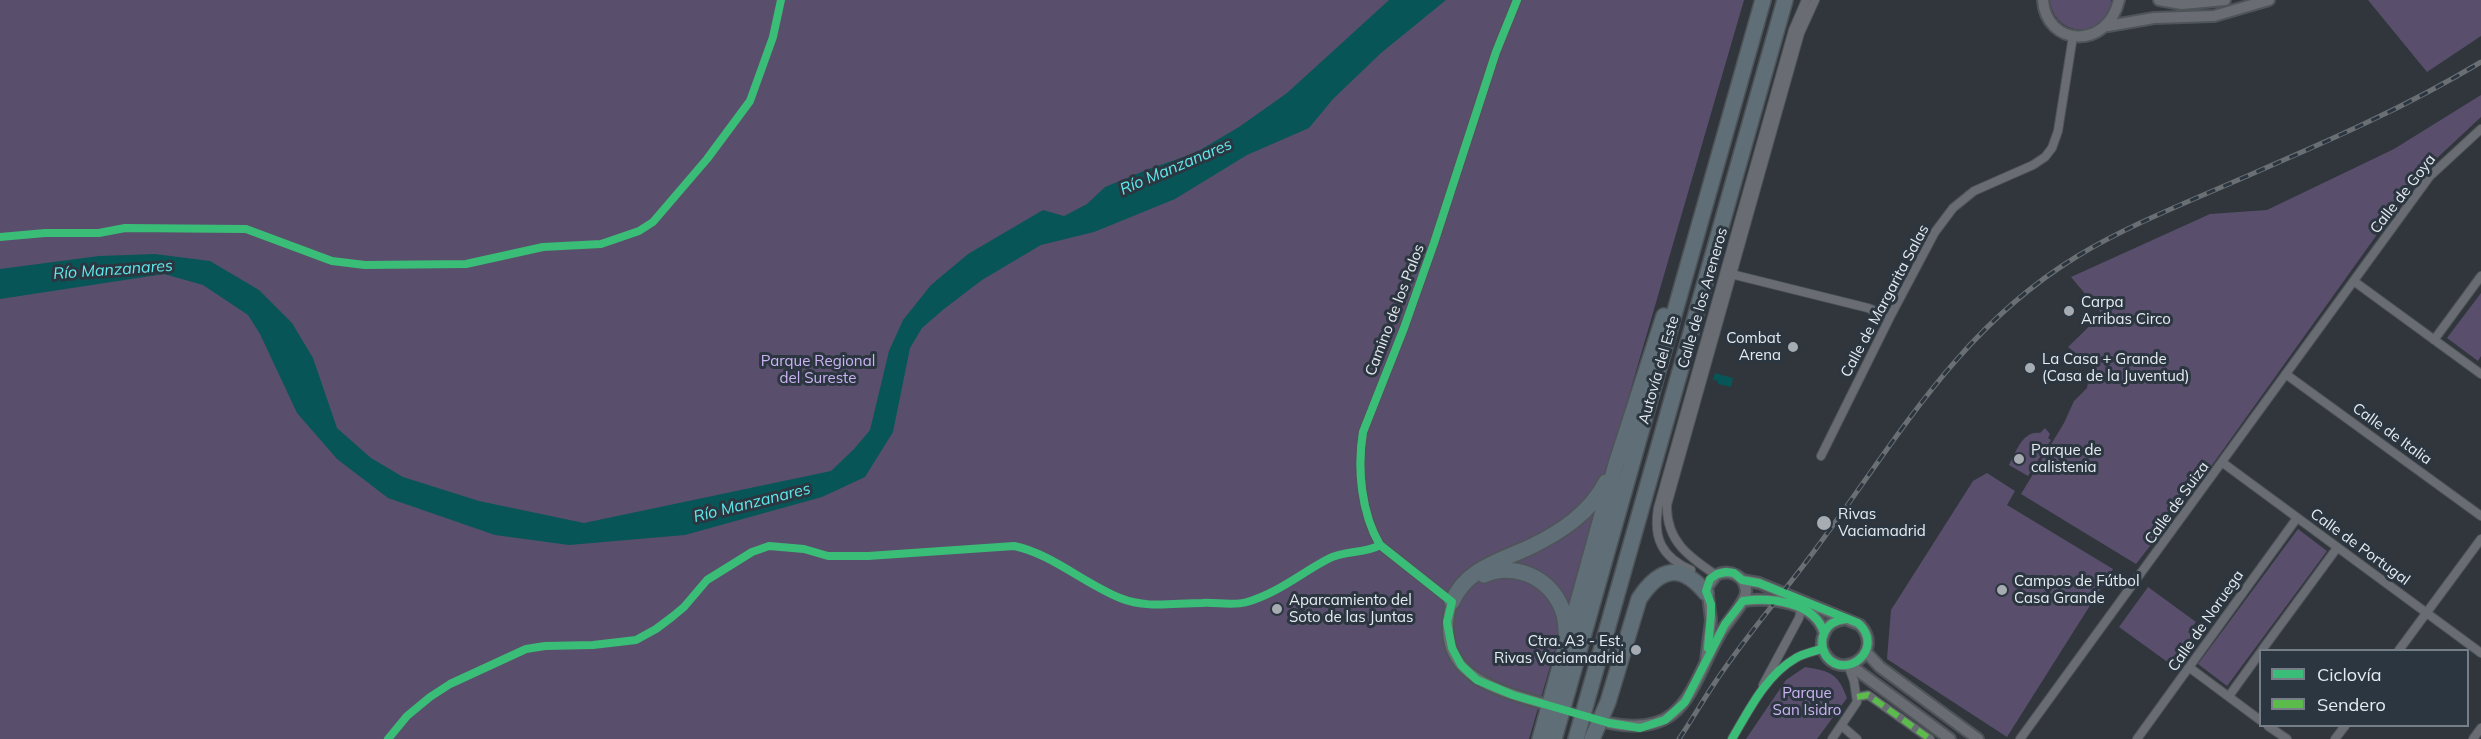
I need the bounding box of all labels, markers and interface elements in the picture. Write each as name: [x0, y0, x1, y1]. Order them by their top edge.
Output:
water label: Río Manzanares: [1117, 135, 1235, 199]
street label: Calle de Goya: [2366, 151, 2440, 237]
street label: Calle de Margarita Salas: [1837, 222, 1933, 380]
street label: Calle de los Areneros: [1674, 226, 1732, 370]
street label: Camino de los Palos: [1362, 242, 1428, 378]
water label: Río Manzanares: [52, 256, 174, 284]
place label: Carpa Arribas Circo: [2081, 293, 2171, 328]
marker: Carpa Arribas Circo: [2062, 304, 2076, 318]
street label: Autovía del Este: [1635, 314, 1683, 426]
place label: Combat Arena: [1726, 329, 1781, 364]
marker: Combat Arena: [1786, 340, 1800, 354]
place label: La Casa + Grande (Casa de la Juventud): [2042, 350, 2190, 385]
park label: Parque Regional del Sureste: [761, 352, 875, 387]
marker: La Casa + Grande (Casa de la Juventud): [2023, 361, 2037, 375]
street label: Calle de Italia: [2349, 399, 2435, 469]
place label: Parque de calistenia: [2031, 441, 2102, 476]
marker: Parque de calistenia: [2012, 452, 2026, 466]
street label: Calle de Suiza: [2141, 458, 2213, 548]
water label: Río Manzanares: [691, 479, 813, 527]
place label: Rivas Vaciamadrid: [1838, 505, 1926, 540]
street label: Calle de Portugal: [2307, 505, 2413, 589]
marker: Rivas Vaciamadrid: [1815, 514, 1833, 532]
street label: Calle de Noruega: [2164, 567, 2248, 675]
place label: Campos de Fútbol Casa Grande: [2014, 572, 2139, 607]
marker: Campos de Fútbol Casa Grande: [1995, 583, 2009, 597]
place label: Aparcamiento del Soto de las Juntas: [1289, 591, 1414, 626]
marker: Aparcamiento del Soto de las Juntas: [1270, 602, 1284, 616]
place label: Ctra. A3 - Est. Rivas Vaciamadrid: [1494, 632, 1624, 667]
marker: Ctra. A3 - Est. Rivas Vaciamadrid: [1629, 643, 1643, 657]
legend: [2259, 649, 2469, 727]
text: Ciclovía: [2317, 663, 2382, 686]
park label: Parque San Isidro: [1773, 684, 1841, 719]
text: Sendero: [2317, 693, 2386, 716]

